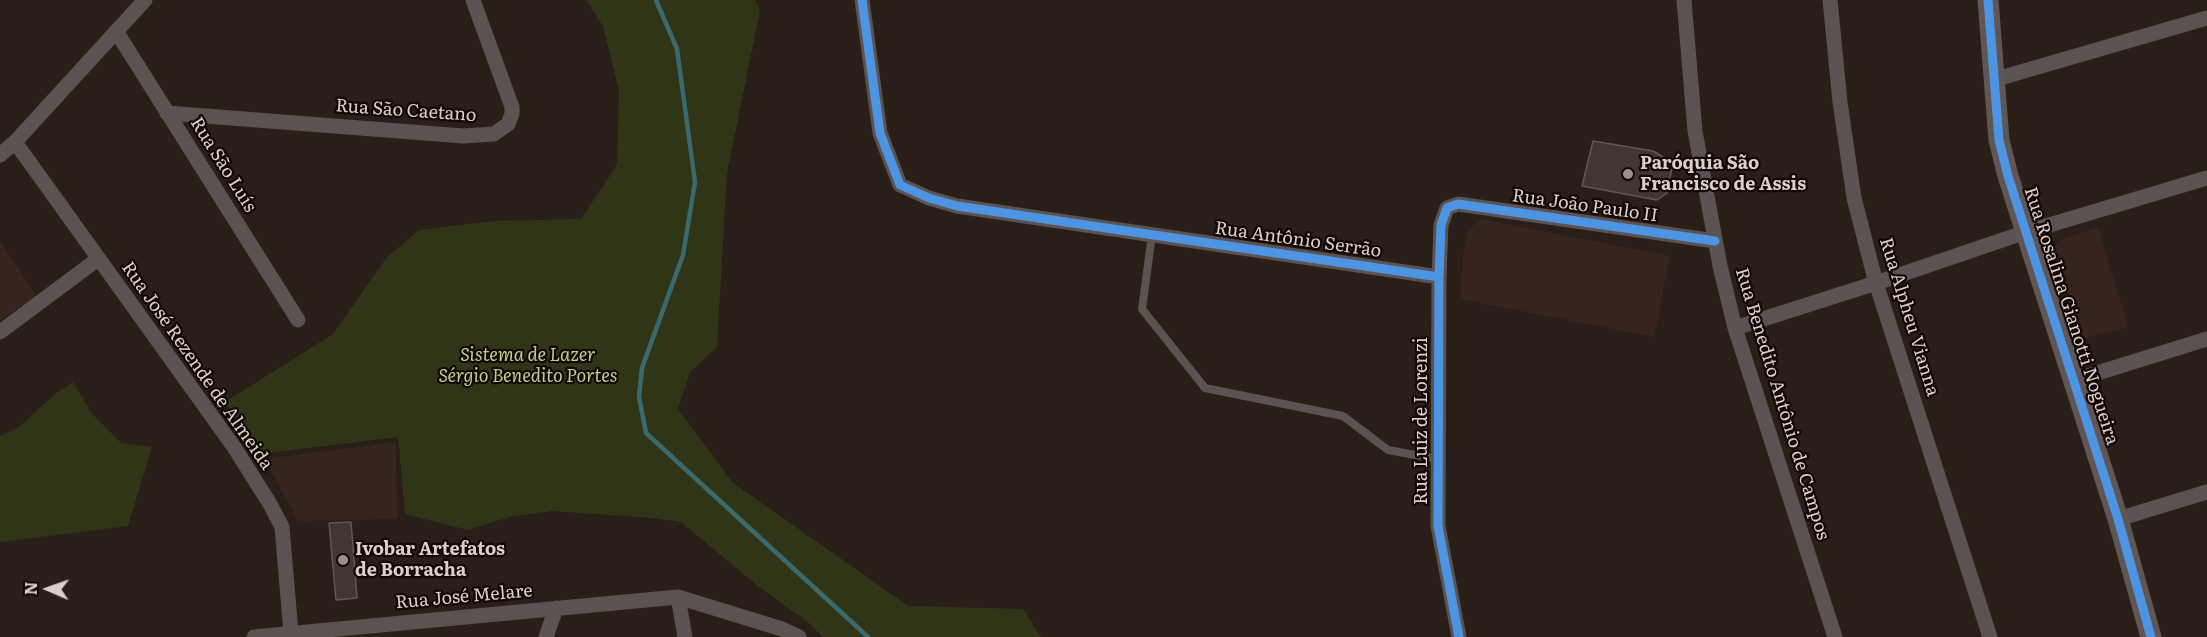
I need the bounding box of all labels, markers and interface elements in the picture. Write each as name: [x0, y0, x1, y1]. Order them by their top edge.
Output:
street label: Rua São Caetano: [335, 95, 477, 127]
street label: Rua São Luís: [185, 114, 261, 216]
place label: Paróquia São Francisco de Assis: [1640, 153, 1806, 195]
marker: Paróquia São Francisco de Assis: [1621, 167, 1635, 181]
street label: Rua Rosalina Gianotti Nogueira: [2019, 184, 2123, 448]
street label: Rua João Paulo II: [1511, 185, 1659, 227]
street label: Rua Antônio Serrão: [1213, 218, 1383, 262]
street label: Rua Alpheu Vianna: [1875, 235, 1943, 399]
street label: Rua José Rezende de Almeida: [117, 258, 277, 474]
street label: Rua Benedito Antônio de Campos: [1730, 265, 1834, 543]
street label: Rua Luiz de Lorenzi: [1411, 337, 1433, 505]
park label: Sistema de Lazer Sérgio Benedito Portes: [438, 345, 618, 388]
place label: Ivobar Artefatos de Borracha: [355, 539, 505, 582]
marker: Ivobar Artefatos de Borracha: [336, 553, 350, 567]
north arrow: [18, 559, 78, 619]
street label: Rua José Melare: [395, 580, 533, 614]
text: N: [18, 581, 42, 596]

